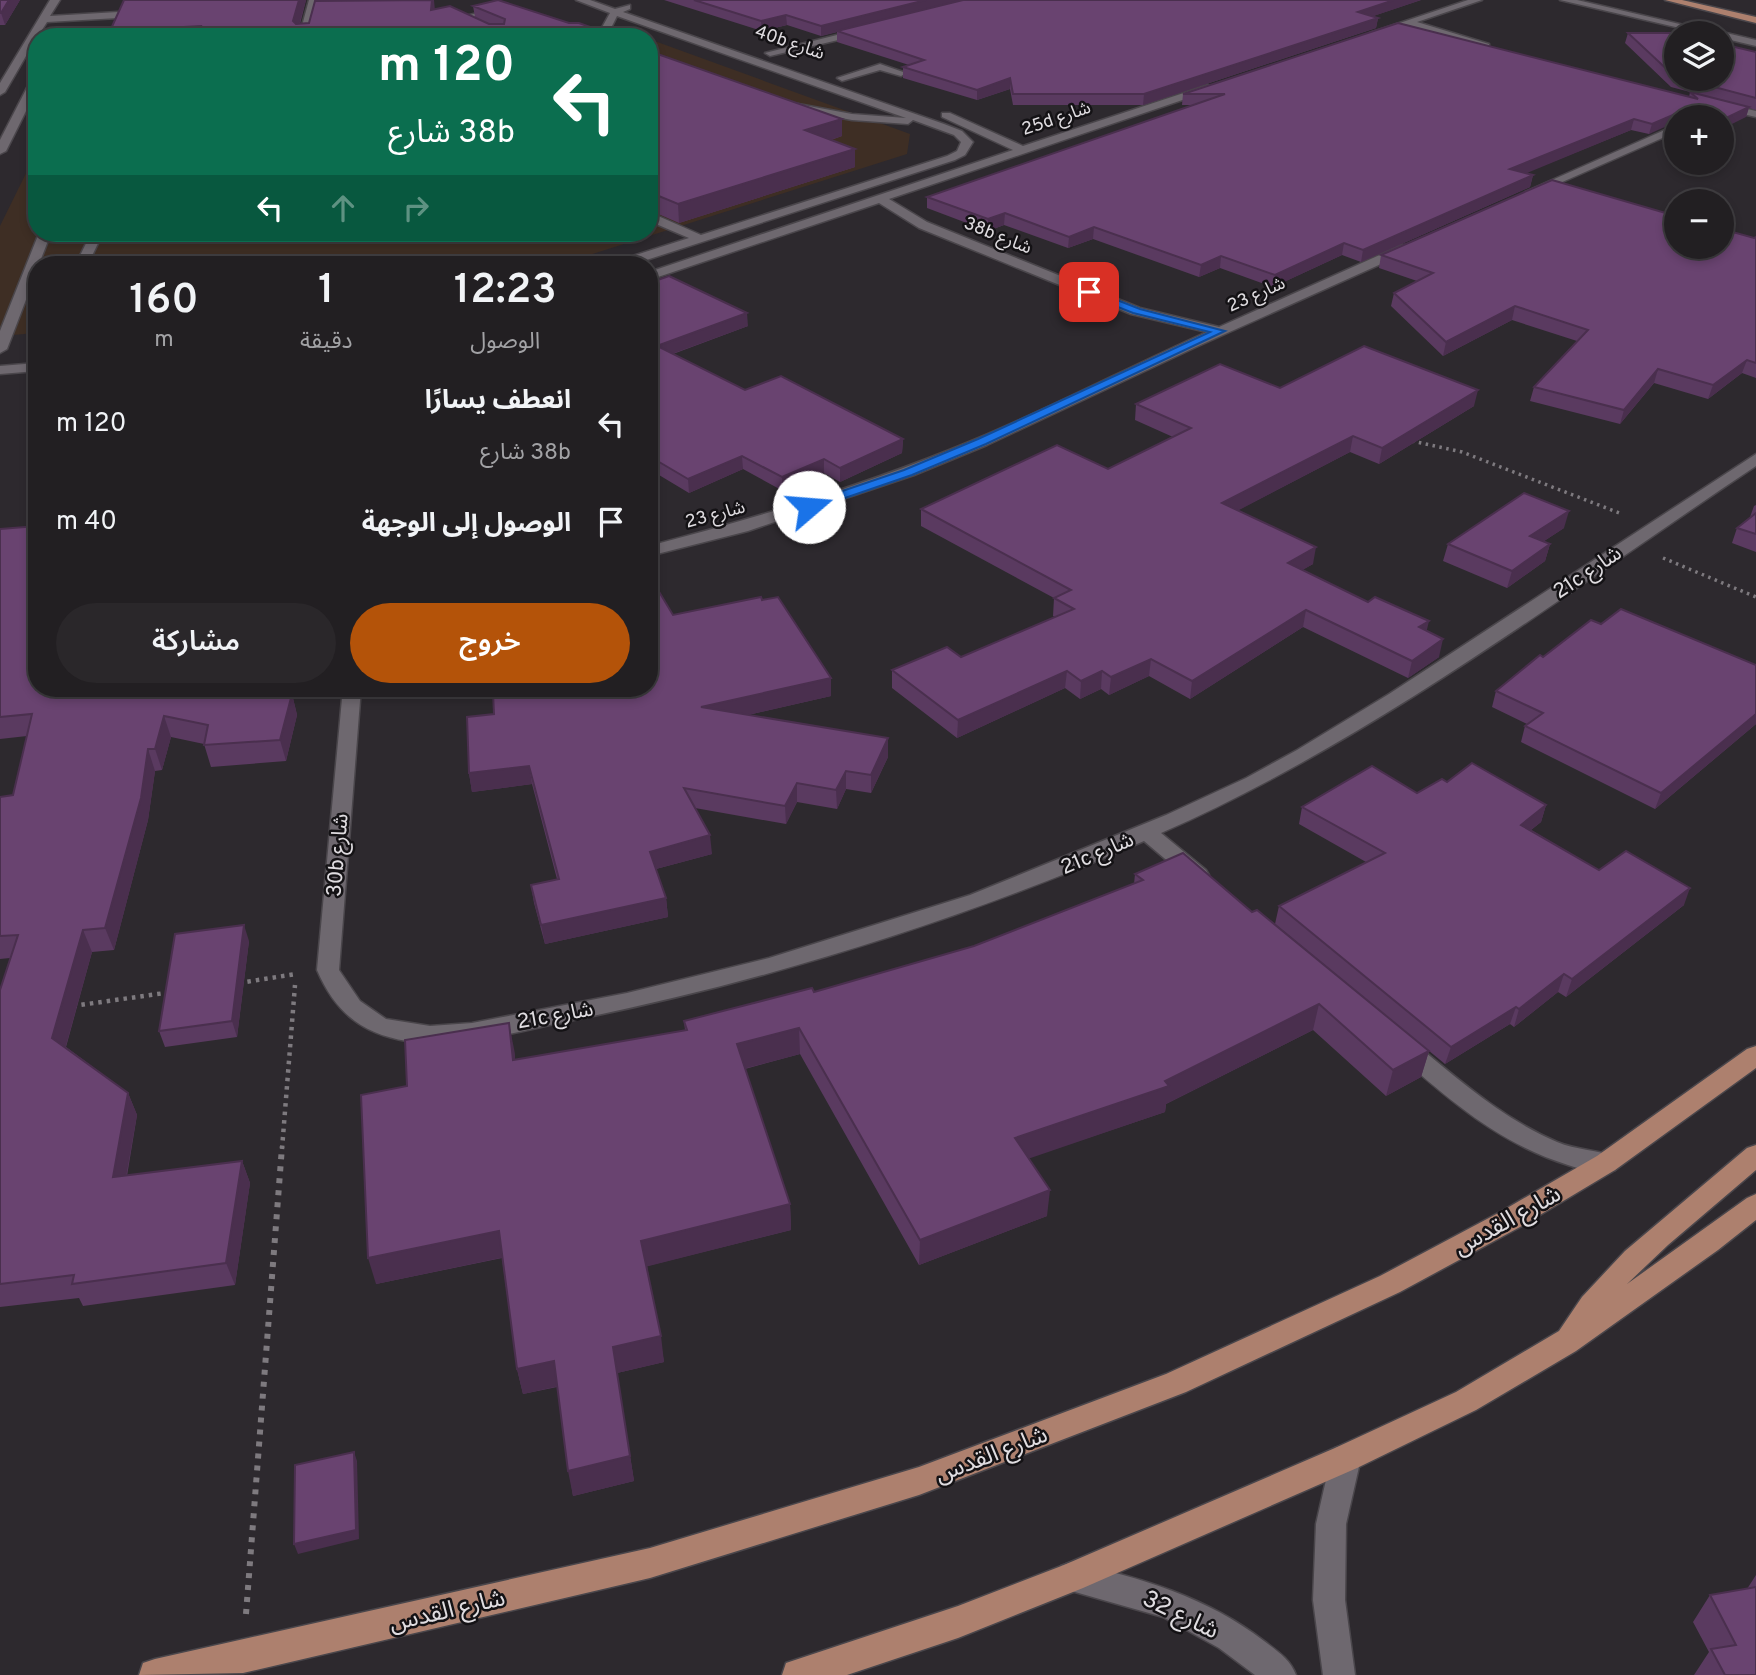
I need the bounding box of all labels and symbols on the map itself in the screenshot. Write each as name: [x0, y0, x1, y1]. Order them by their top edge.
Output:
street label: 40b شارع: [751, 21, 827, 67]
street label: 25d شارع: [1019, 97, 1094, 143]
street label: 38b شارع: [960, 212, 1035, 261]
pin: [1059, 262, 1119, 322]
street label: شارع 23: [1224, 272, 1290, 319]
position arrow: [772, 470, 846, 544]
street label: شارع 23: [683, 496, 748, 535]
street label: 21c شارع: [1548, 540, 1627, 606]
street label: 30b شارع: [321, 812, 356, 898]
street label: 21c شارع: [1057, 827, 1138, 882]
street label: 21c شارع: [515, 996, 596, 1036]
street label: شارع القدس: [1449, 1180, 1567, 1263]
street label: شارع القدس: [931, 1421, 1052, 1491]
street label: شارع القدس: [387, 1584, 508, 1640]
street label: شارع 32: [1137, 1585, 1223, 1647]

